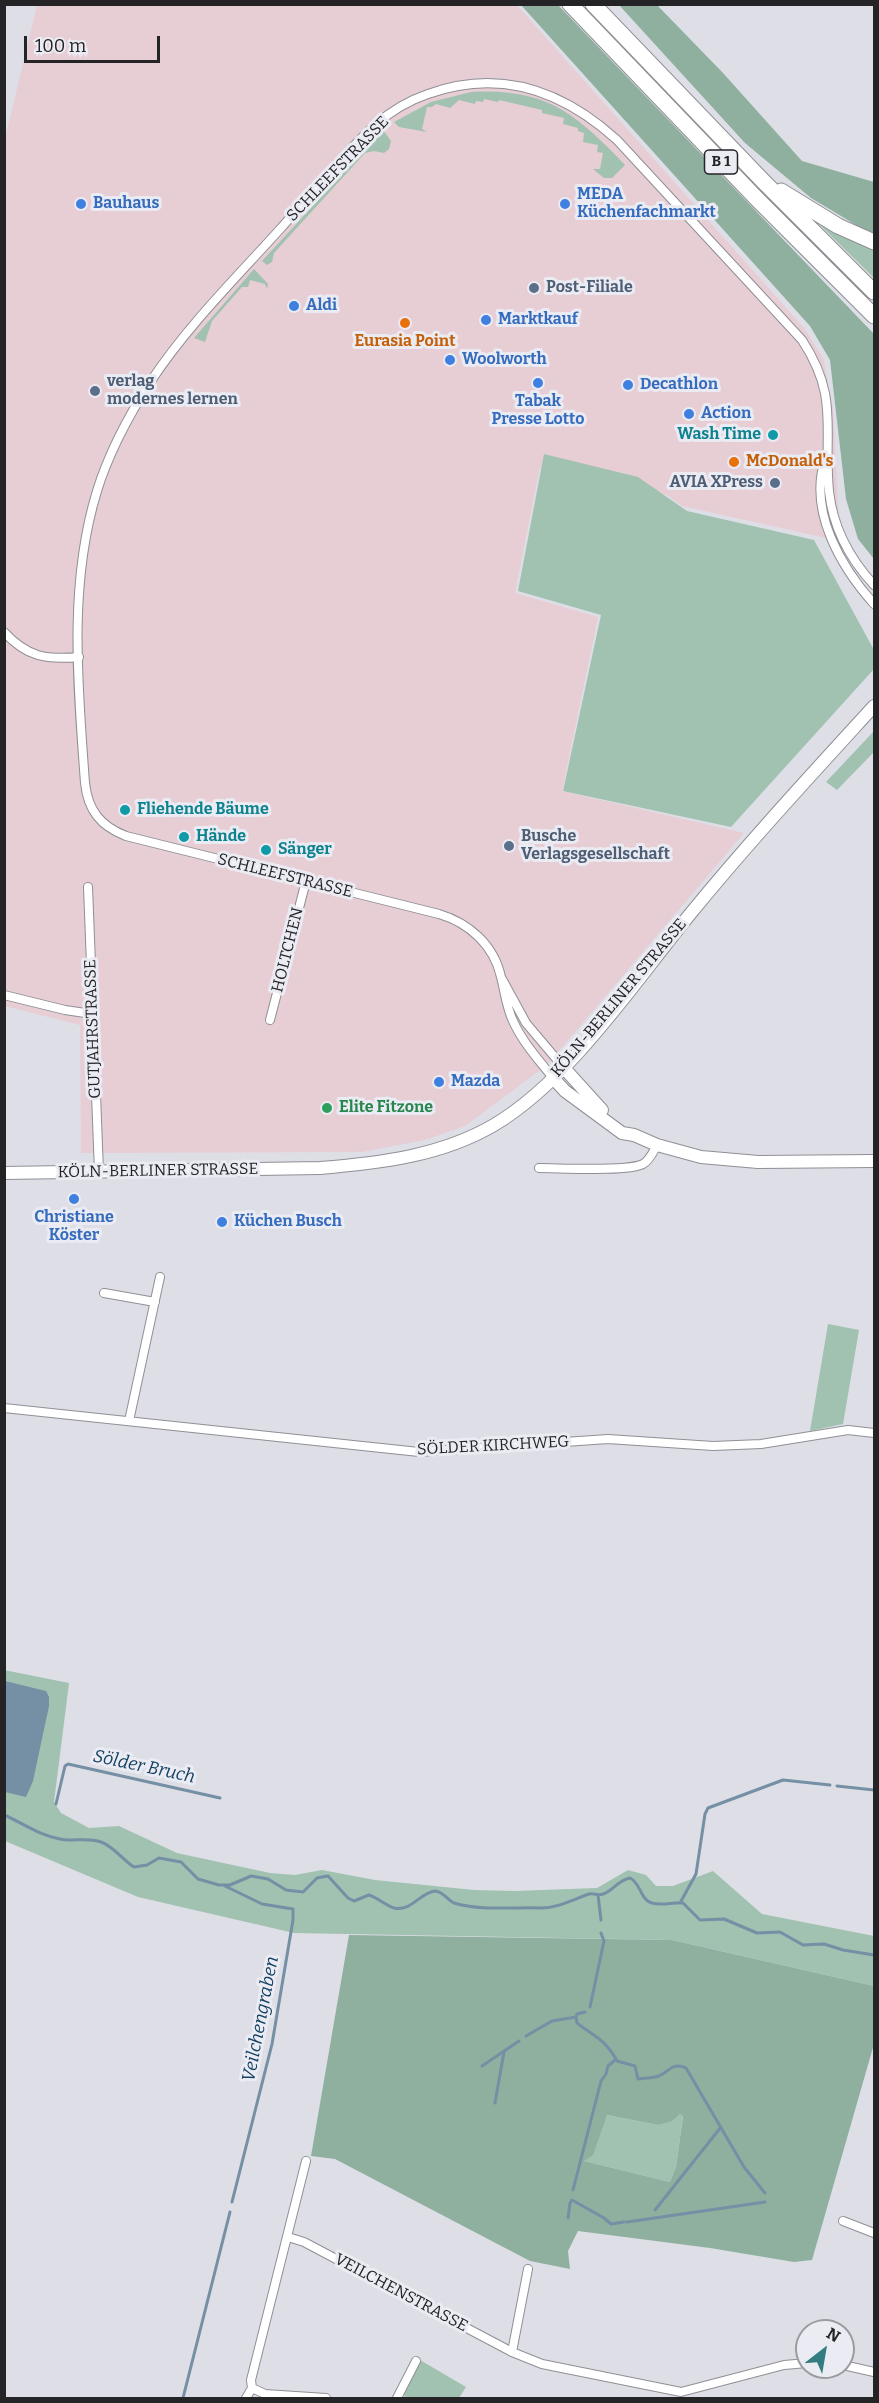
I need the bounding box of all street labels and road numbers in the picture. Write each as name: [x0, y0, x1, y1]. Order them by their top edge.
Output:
street label: SCHLEEFSTRASSE: [283, 113, 393, 225]
road number: B 1: [704, 150, 738, 174]
street label: SCHLEEFSTRASSE: [216, 850, 354, 902]
street label: HOLTCHEN: [268, 905, 308, 995]
street label: KÖLN-BERLINER STRASSE: [547, 915, 691, 1081]
street label: GUTJAHRSTRASSE: [81, 959, 105, 1099]
street label: KÖLN-BERLINER STRASSE: [58, 1160, 258, 1182]
street label: SÖLDER KIRCHWEG: [416, 1432, 570, 1460]
street label: VEILCHENSTRASSE: [331, 2250, 471, 2336]

